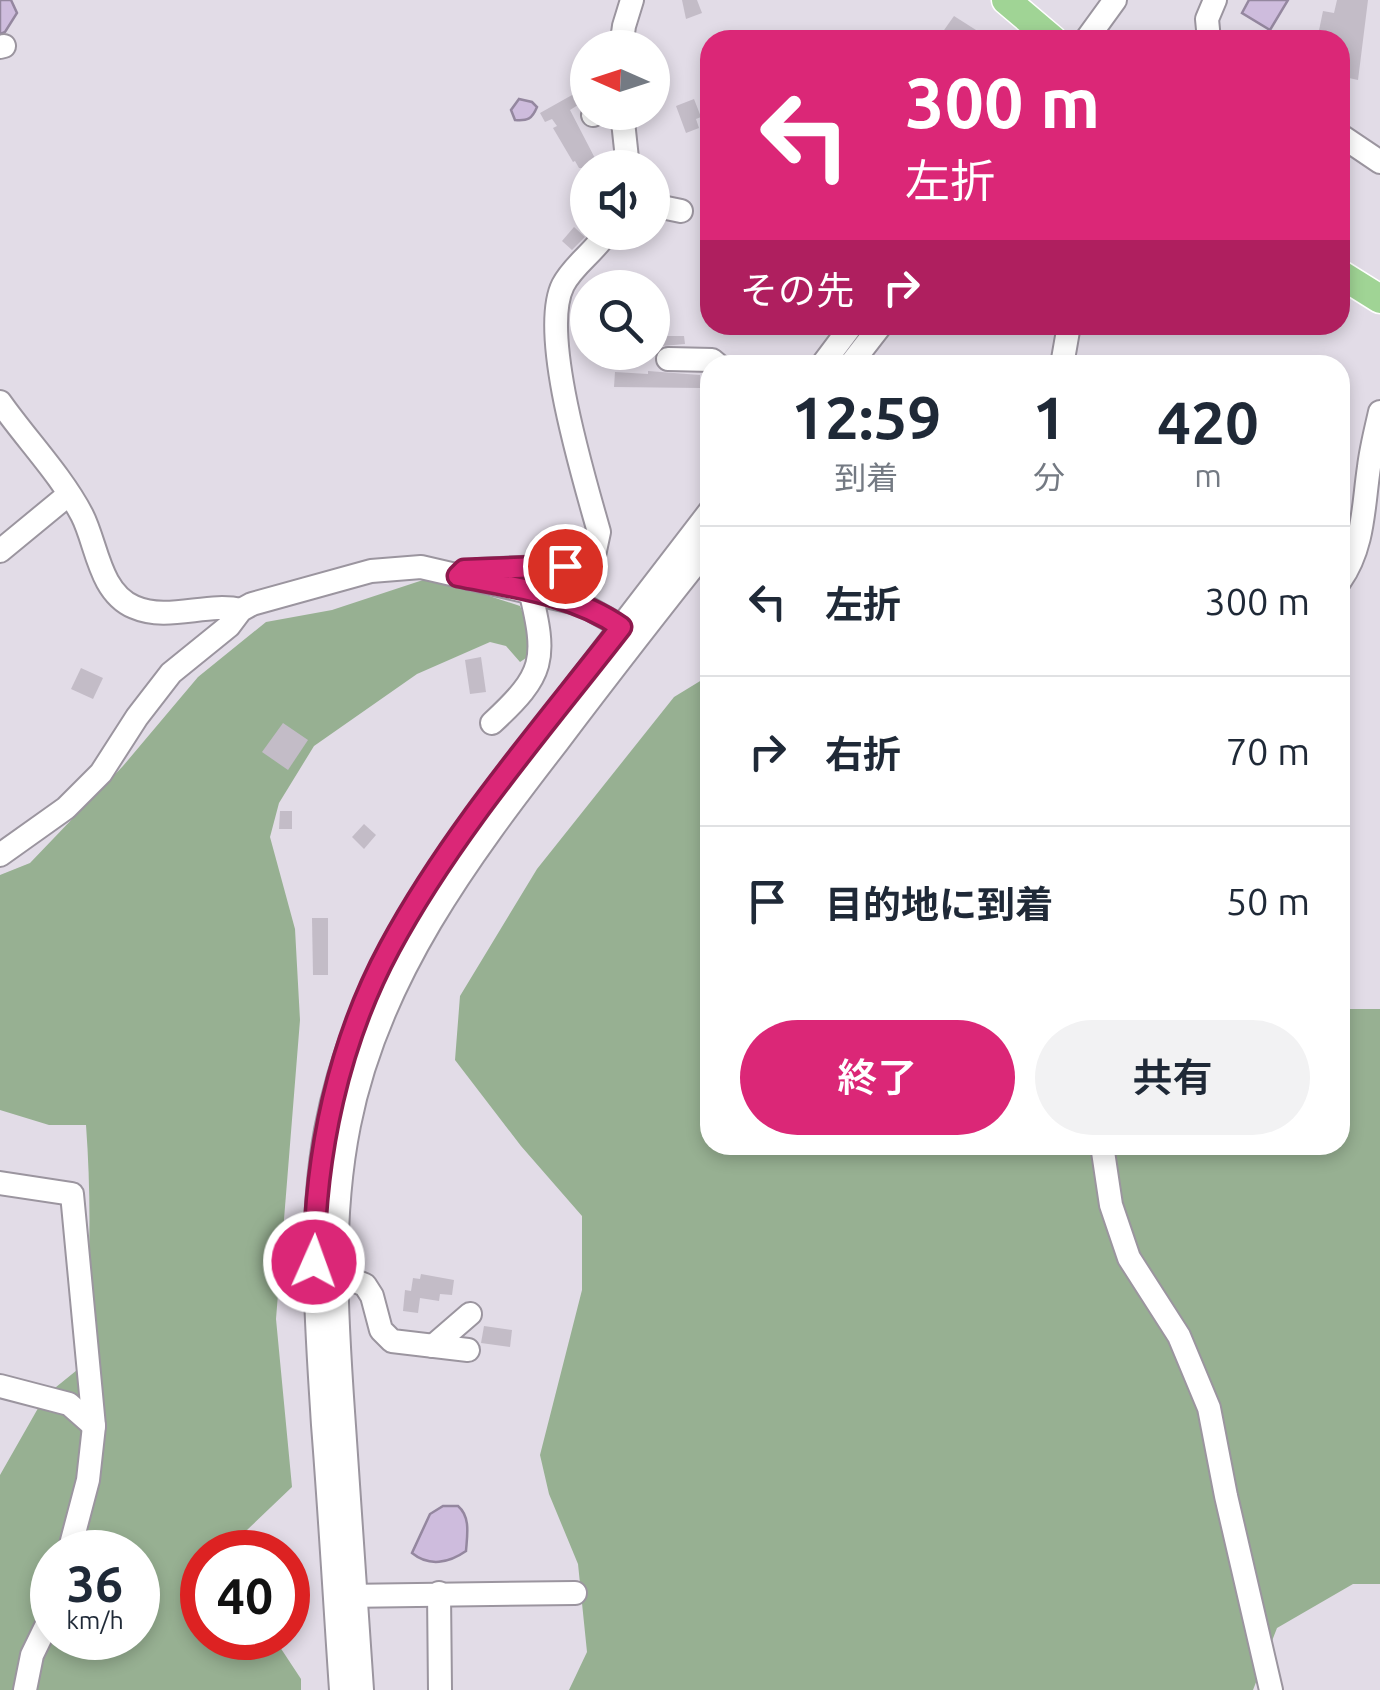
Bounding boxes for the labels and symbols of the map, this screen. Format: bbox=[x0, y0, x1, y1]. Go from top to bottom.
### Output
north arrow bbox=[570, 30, 670, 130]
pin bbox=[523, 524, 608, 609]
position arrow bbox=[262, 1210, 366, 1314]
speed limit sign: 40 bbox=[180, 1530, 310, 1660]

